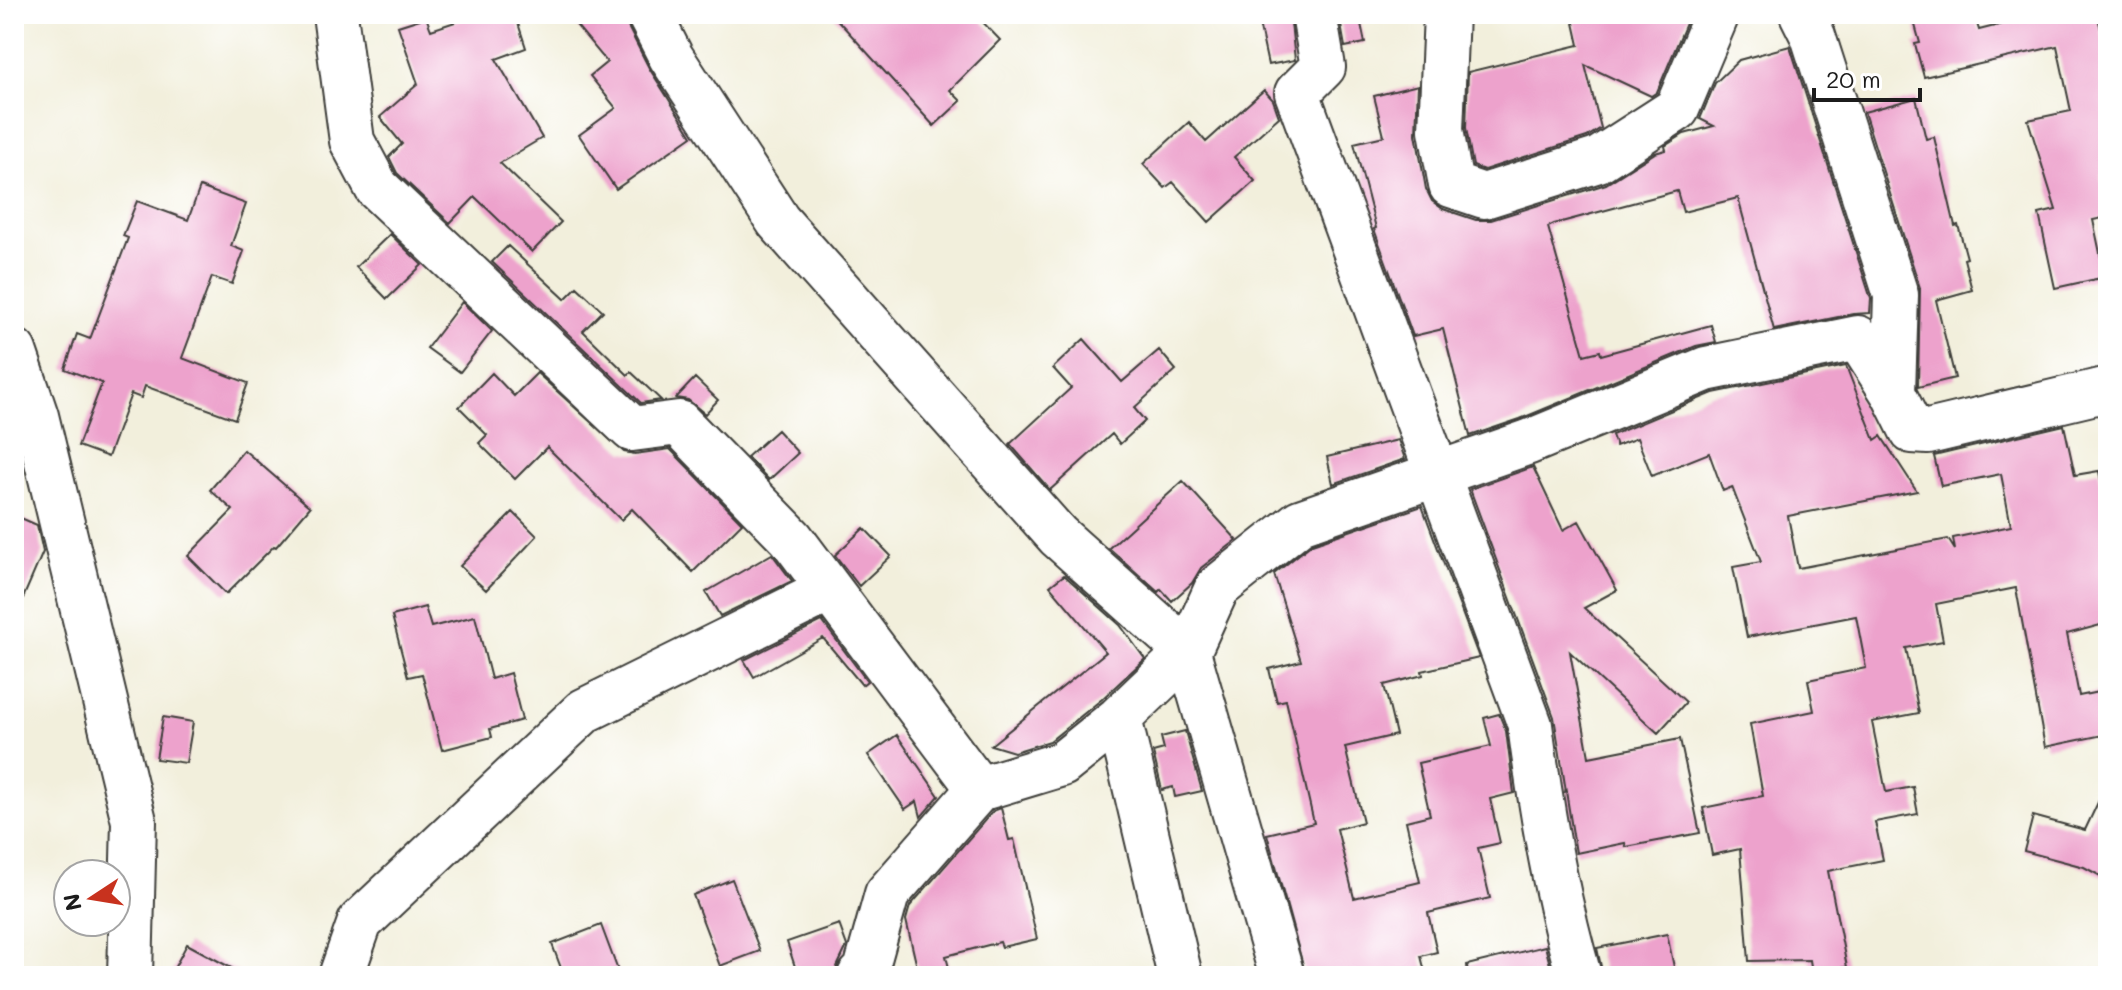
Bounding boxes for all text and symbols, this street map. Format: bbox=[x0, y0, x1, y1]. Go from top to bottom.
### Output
scale bar bbox=[1814, 52, 1920, 102]
text: 20 m bbox=[1826, 63, 1881, 94]
north arrow bbox=[52, 858, 132, 938]
text: N bbox=[56, 891, 88, 913]

